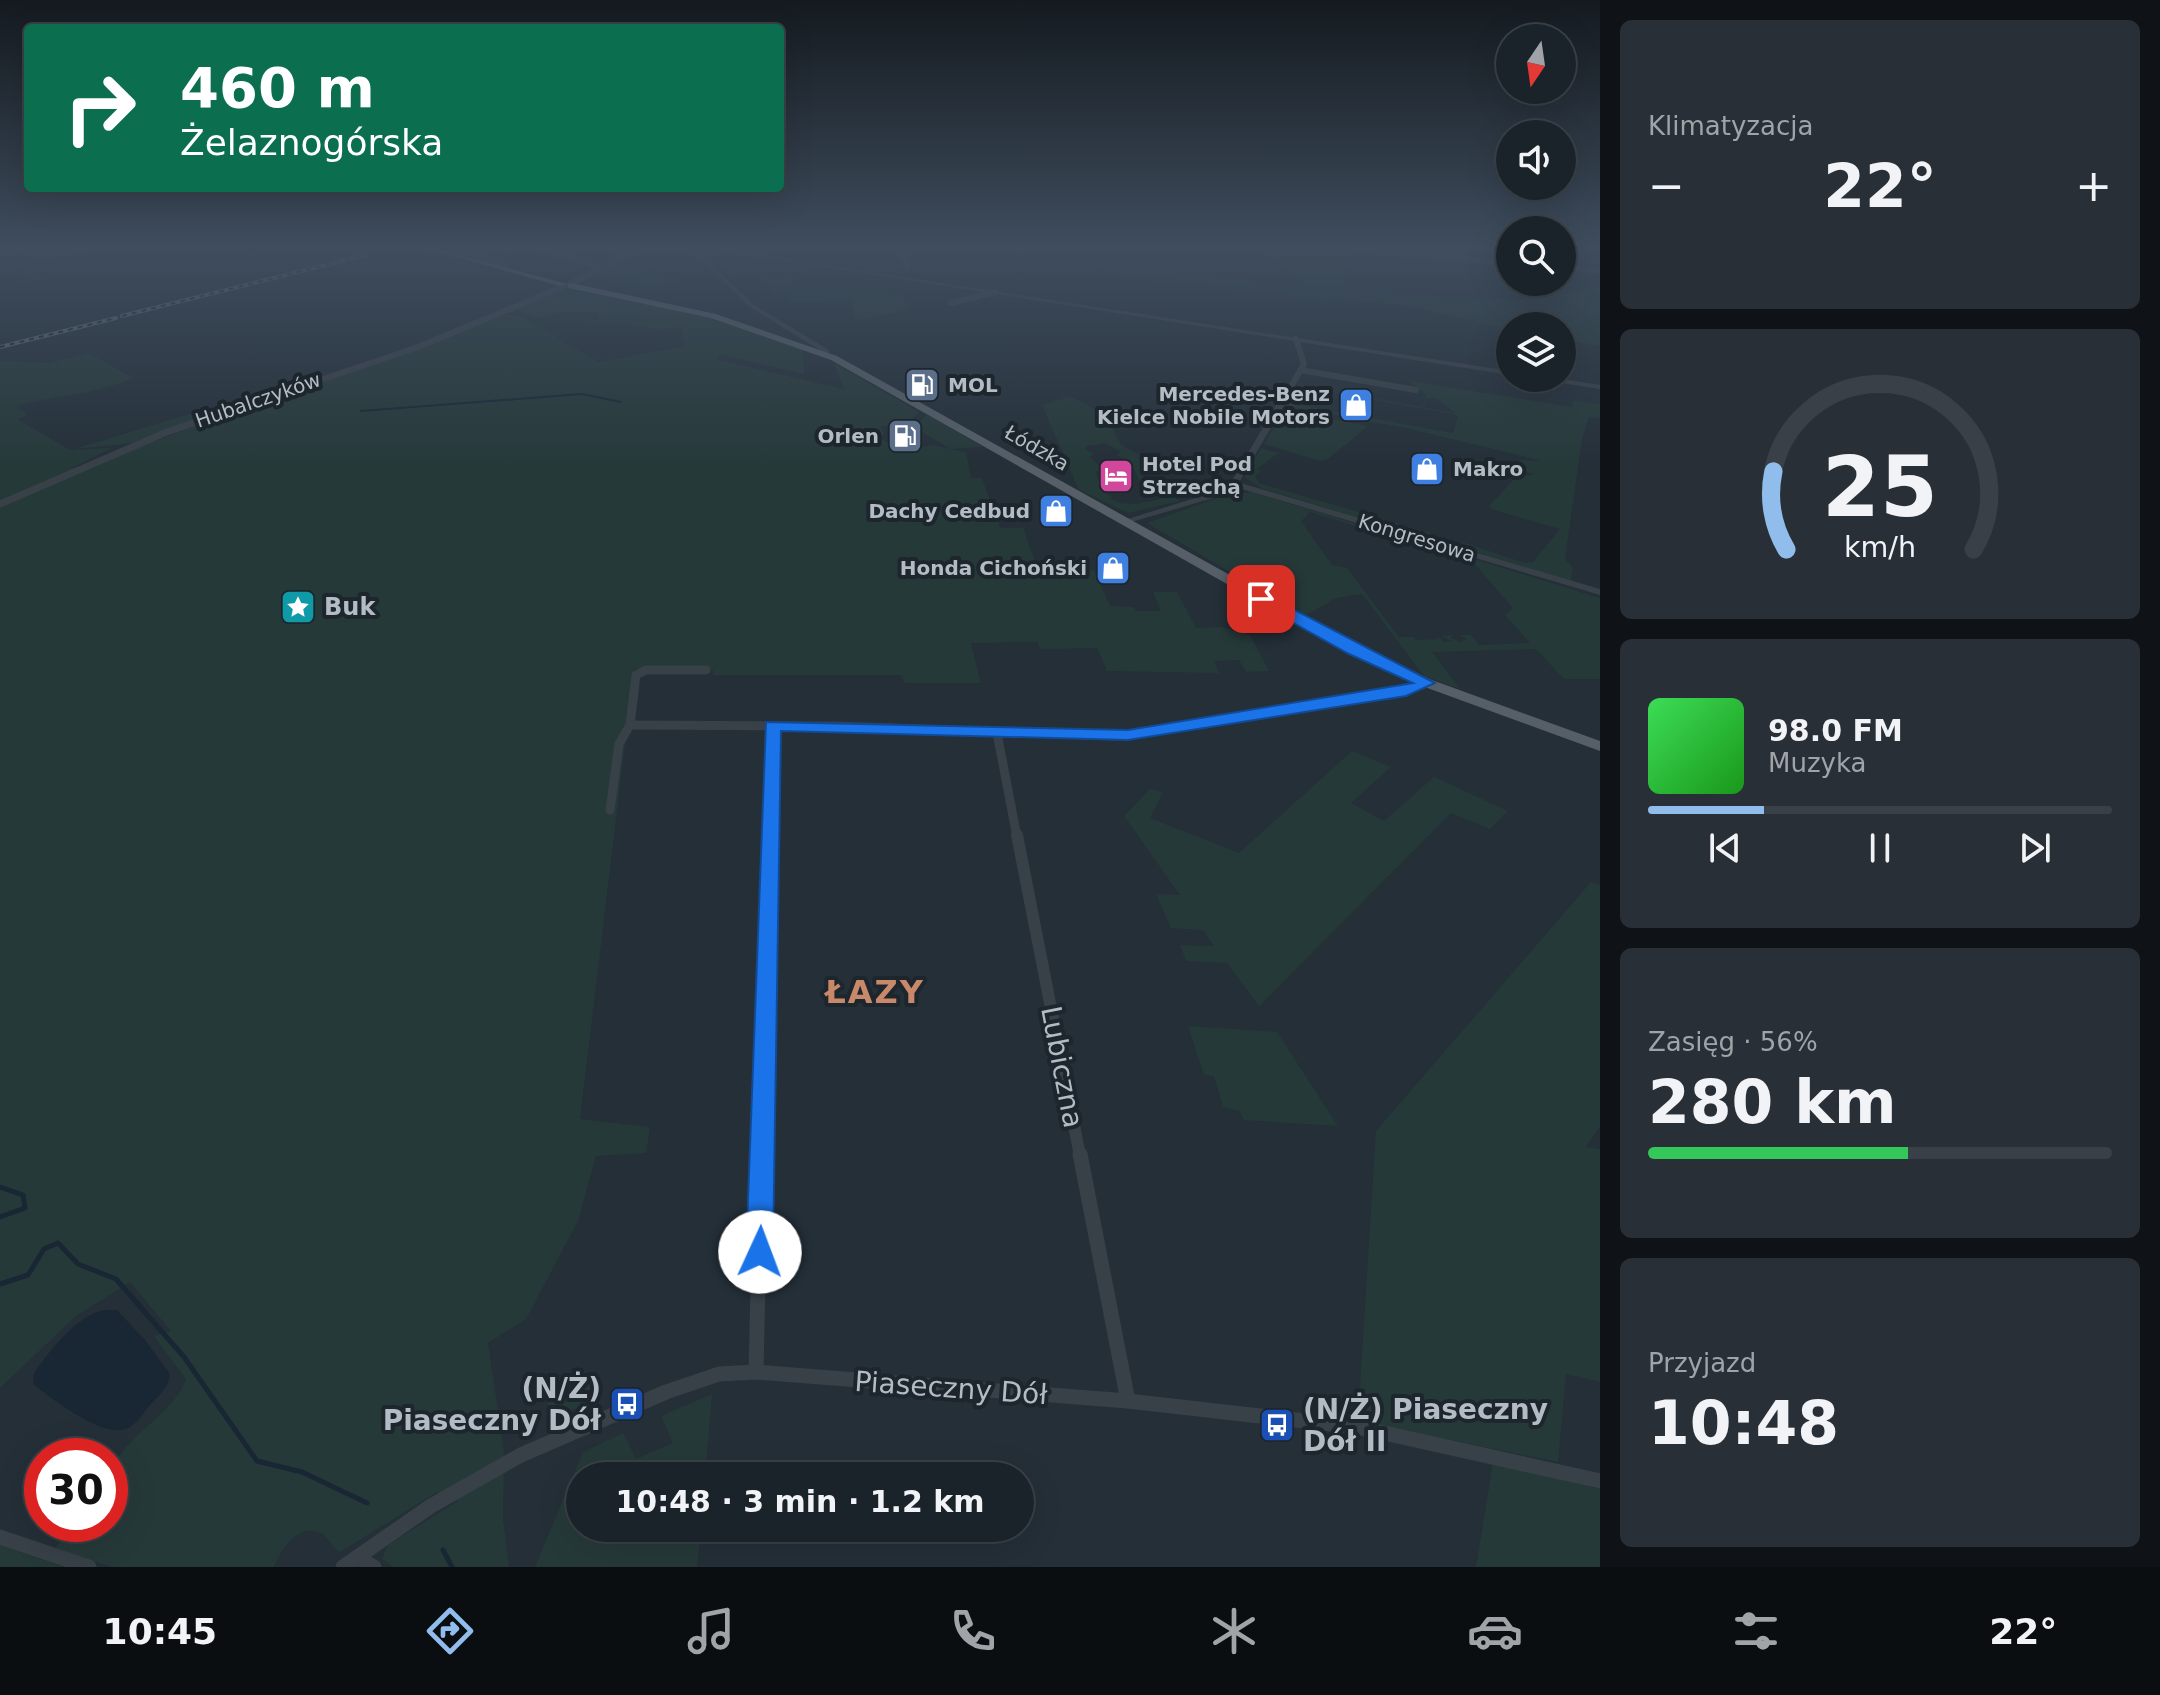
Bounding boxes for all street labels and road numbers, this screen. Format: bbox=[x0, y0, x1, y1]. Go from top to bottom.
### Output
street label: Hubalczyków bbox=[192, 367, 324, 433]
street label: Łódzka bbox=[1000, 420, 1073, 476]
street label: Kongresowa bbox=[1356, 509, 1478, 567]
street label: Lubiczna bbox=[1034, 1003, 1090, 1131]
street label: Piaseczny Dół bbox=[854, 1365, 1048, 1411]

